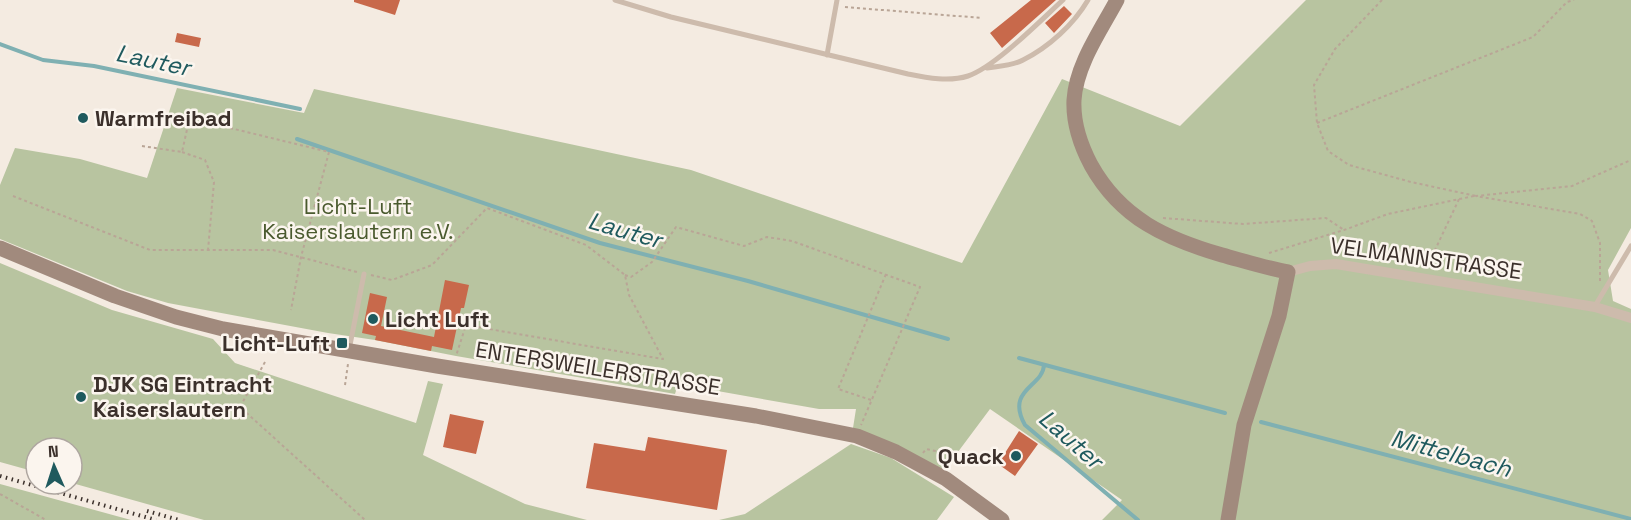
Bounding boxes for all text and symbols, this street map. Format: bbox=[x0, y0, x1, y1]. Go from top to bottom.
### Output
water label: Lauter bbox=[113, 37, 196, 84]
place label: Warmfreibad bbox=[95, 104, 232, 132]
marker: Warmfreibad bbox=[76, 111, 90, 125]
park label: Licht-Luft Kaiserslautern e.V. bbox=[262, 192, 454, 245]
water label: Lauter bbox=[585, 205, 668, 256]
street label: VELMANNSTRASSE bbox=[1329, 231, 1523, 285]
place label: Licht Luft bbox=[385, 305, 489, 333]
marker: Licht Luft bbox=[366, 312, 380, 326]
place label: Licht-Luft bbox=[222, 329, 330, 357]
street label: ENTERSWEILERSTRASSE bbox=[473, 335, 723, 401]
marker: Licht-Luft bbox=[335, 336, 349, 350]
place label: DJK SG Eintracht Kaiserslautern bbox=[93, 370, 272, 423]
marker: DJK SG Eintracht Kaiserslautern bbox=[74, 390, 88, 404]
water label: Lauter bbox=[1032, 403, 1112, 477]
water label: Mittelbach bbox=[1387, 422, 1516, 484]
north arrow bbox=[24, 436, 84, 496]
text: N bbox=[47, 441, 59, 462]
place label: Quack bbox=[938, 442, 1005, 470]
marker: Quack bbox=[1009, 449, 1023, 463]

